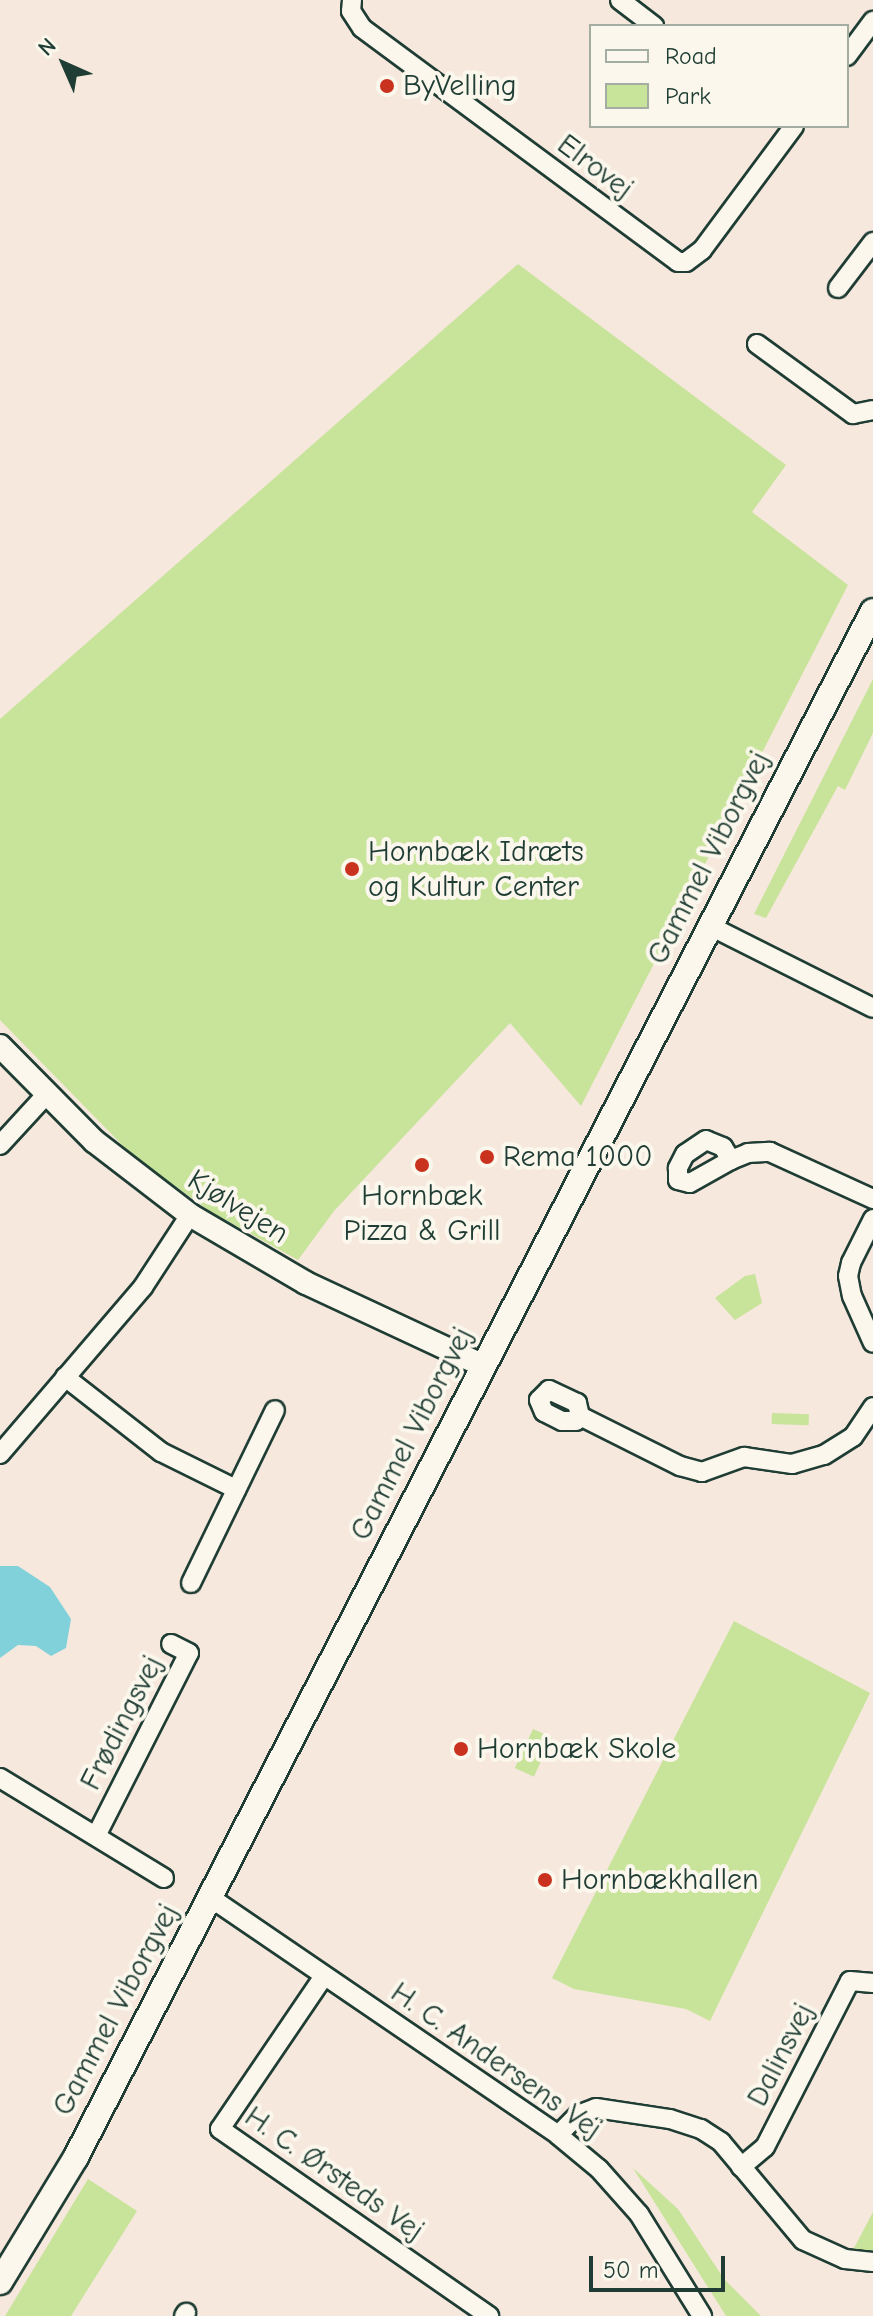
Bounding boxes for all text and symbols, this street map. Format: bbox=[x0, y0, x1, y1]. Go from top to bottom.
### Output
north arrow bbox=[24, 24, 104, 104]
legend bbox=[589, 24, 849, 128]
text: N bbox=[33, 33, 61, 61]
text: Road bbox=[665, 42, 717, 70]
place label: ByVelling bbox=[403, 68, 517, 104]
marker: ByVelling bbox=[378, 77, 396, 95]
text: Park bbox=[665, 82, 711, 110]
street label: Elrovej bbox=[550, 127, 640, 207]
street label: Gammel Viborgvej bbox=[640, 746, 778, 970]
place label: Hornbæk Idræts og Kultur Center bbox=[368, 834, 584, 904]
marker: Hornbæk Idræts og Kultur Center bbox=[343, 860, 361, 878]
place label: Rema 1000 bbox=[503, 1139, 653, 1175]
marker: Rema 1000 bbox=[478, 1148, 496, 1166]
marker: Hornbæk Pizza & Grill bbox=[413, 1156, 431, 1174]
street label: Kjølvejen bbox=[181, 1162, 295, 1252]
place label: Hornbæk Pizza & Grill bbox=[343, 1178, 501, 1248]
street label: Gammel Viborgvej bbox=[343, 1322, 481, 1546]
street label: Frødingsvej bbox=[73, 1650, 171, 1796]
place label: Hornbæk Skole bbox=[477, 1731, 676, 1767]
marker: Hornbæk Skole bbox=[452, 1740, 470, 1758]
place label: Hornbækhallen bbox=[561, 1862, 759, 1898]
marker: Hornbækhallen bbox=[536, 1871, 554, 1889]
street label: Gammel Viborgvej bbox=[45, 1898, 187, 2122]
street label: H. C. Andersens Vej bbox=[384, 1975, 608, 2147]
street label: Dalinsvej bbox=[740, 1997, 822, 2113]
street label: H. C. Ørsteds Vej bbox=[238, 2099, 430, 2249]
scale bar bbox=[593, 2240, 729, 2290]
text: 50 m bbox=[603, 2256, 659, 2284]

